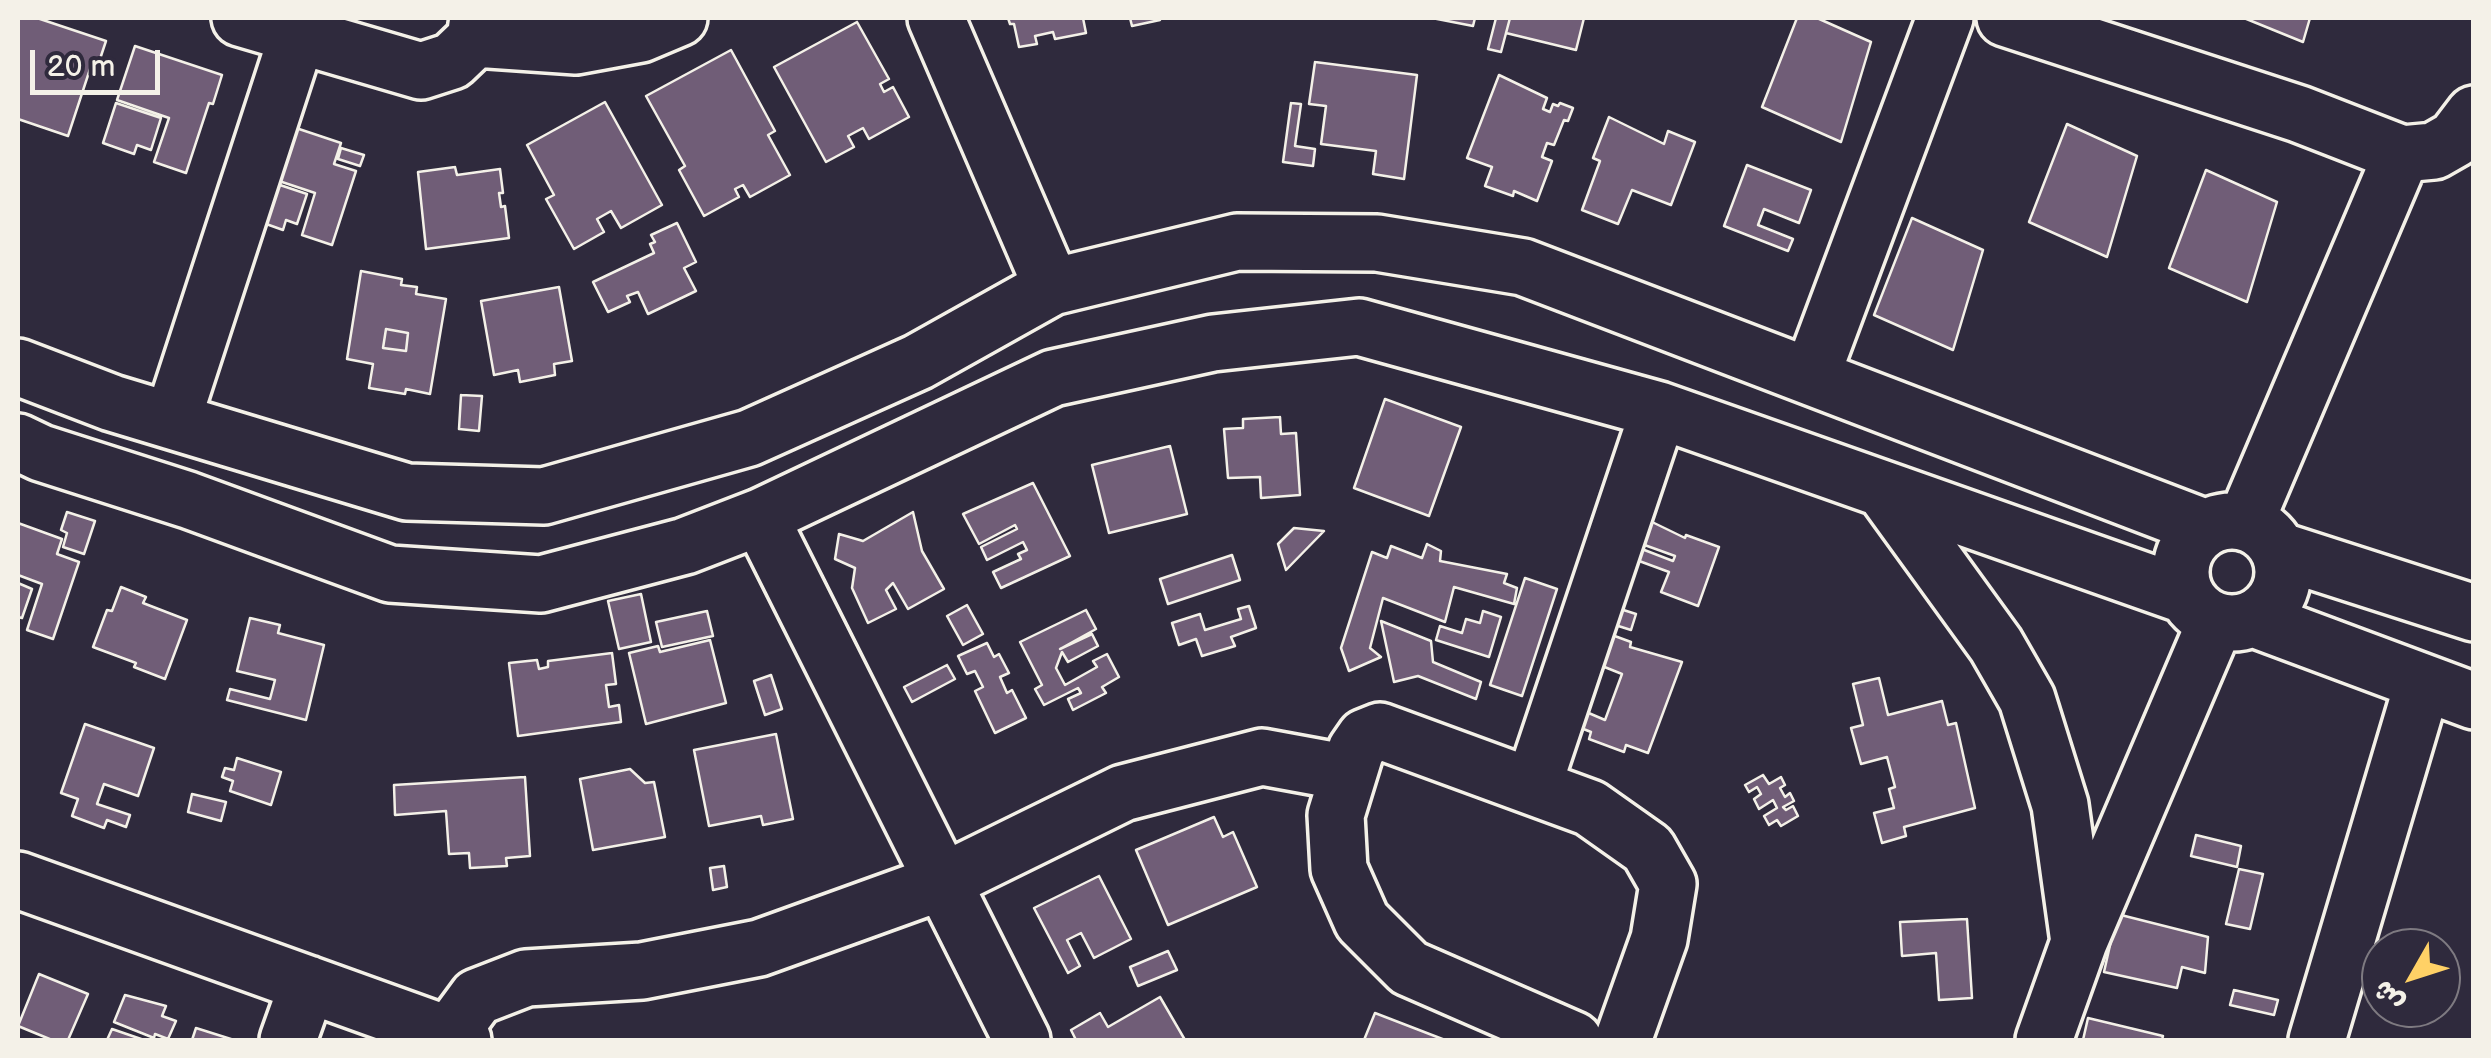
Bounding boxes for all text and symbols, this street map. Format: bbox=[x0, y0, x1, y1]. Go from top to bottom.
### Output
scale bar bbox=[35, 30, 165, 92]
text: 20 m bbox=[47, 49, 115, 85]
north arrow bbox=[2361, 928, 2461, 1028]
text: ش bbox=[2366, 974, 2411, 1018]

